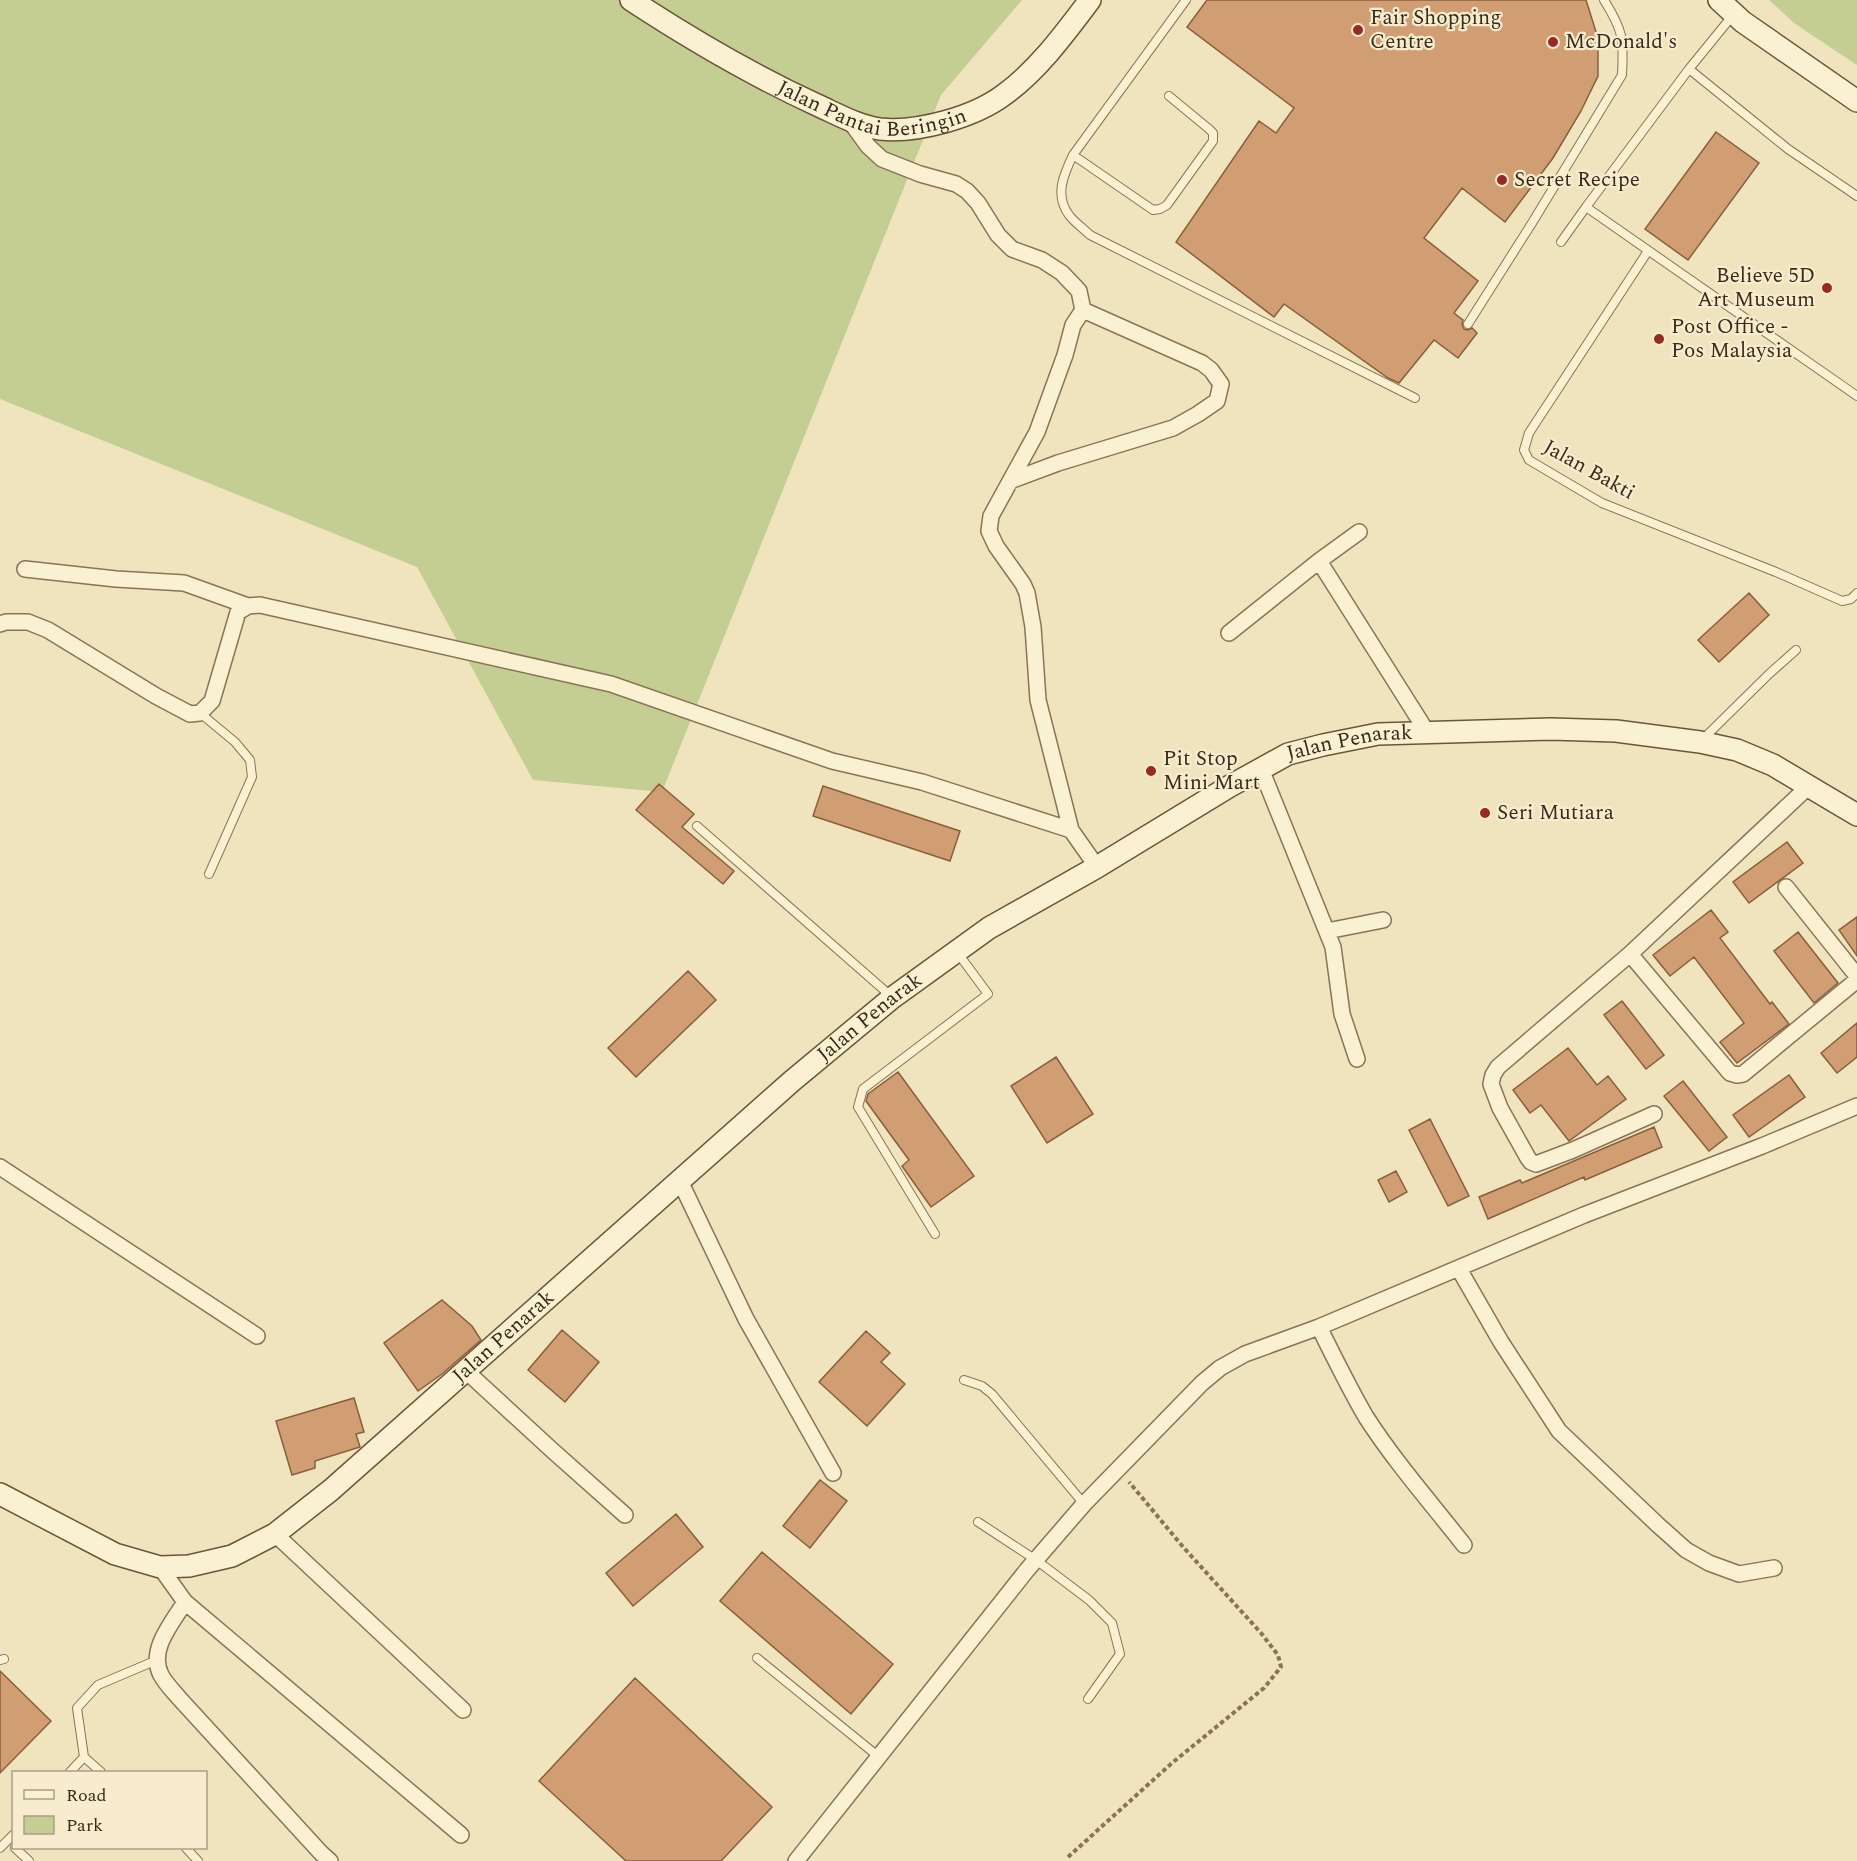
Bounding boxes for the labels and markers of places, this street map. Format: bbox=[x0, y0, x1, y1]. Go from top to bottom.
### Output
place label: Fair Shopping Centre bbox=[1370, 2, 1502, 58]
marker: Fair Shopping Centre bbox=[1351, 23, 1365, 37]
place label: McDonald's bbox=[1565, 26, 1677, 58]
marker: McDonald's bbox=[1546, 35, 1560, 49]
place label: Secret Recipe bbox=[1514, 164, 1640, 196]
marker: Secret Recipe bbox=[1495, 173, 1509, 187]
place label: Believe 5D Art Museum bbox=[1697, 260, 1815, 316]
marker: Believe 5D Art Museum bbox=[1820, 281, 1834, 295]
place label: Post Office - Pos Malaysia bbox=[1671, 311, 1793, 367]
marker: Post Office - Pos Malaysia bbox=[1652, 332, 1666, 346]
place label: Pit Stop Mini Mart bbox=[1163, 743, 1260, 799]
marker: Pit Stop Mini Mart bbox=[1144, 764, 1158, 778]
place label: Seri Mutiara bbox=[1497, 797, 1615, 829]
marker: Seri Mutiara bbox=[1478, 806, 1492, 820]

